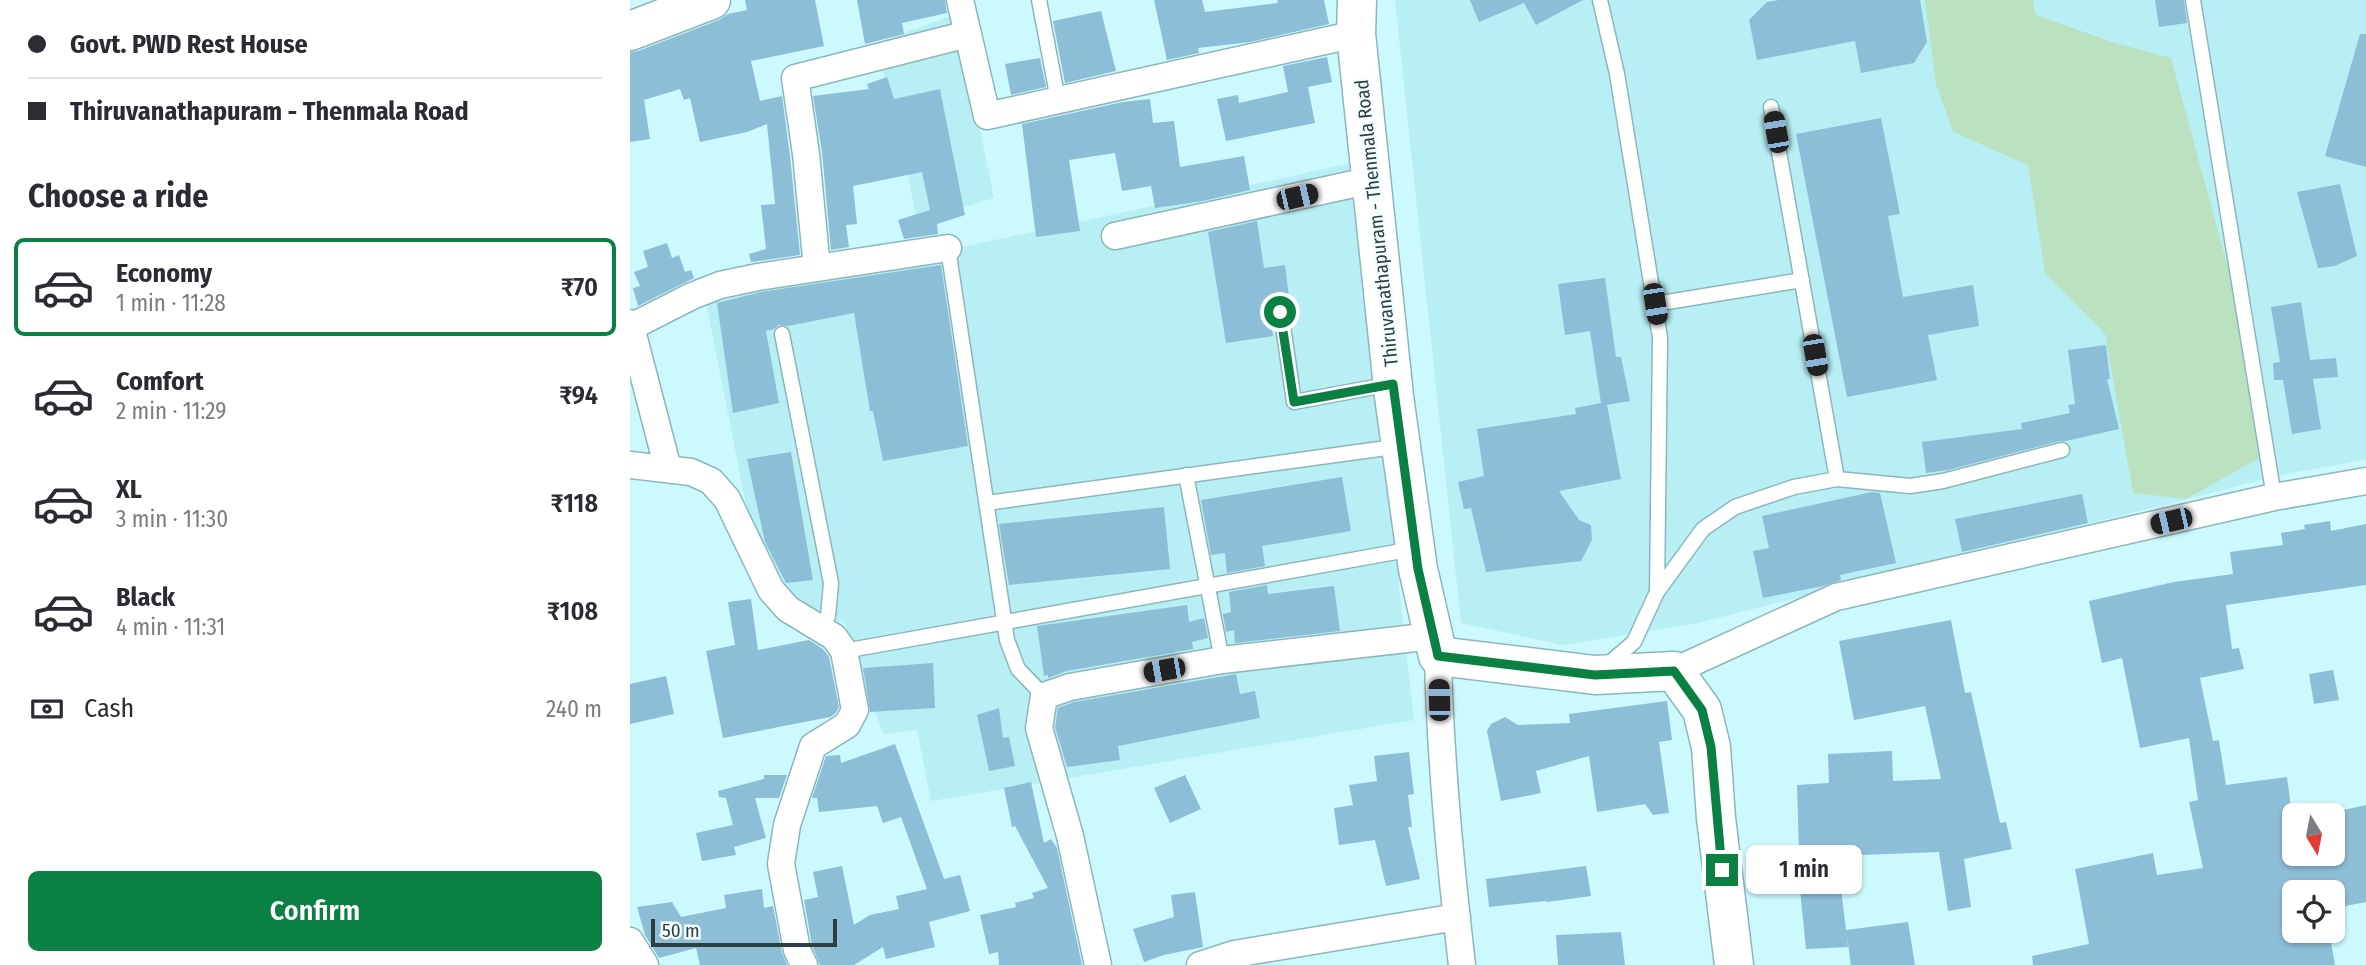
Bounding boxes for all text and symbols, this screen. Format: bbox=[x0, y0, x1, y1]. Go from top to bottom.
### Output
text: Govt. PWD Rest House bbox=[70, 29, 308, 60]
street label: Thiruvanathapuram - Thenmala Road bbox=[1350, 78, 1403, 368]
text: Thiruvanathapuram - Thenmala Road bbox=[70, 96, 469, 127]
car bbox=[1763, 109, 1790, 155]
text: Choose a ride bbox=[28, 177, 209, 215]
car bbox=[1275, 182, 1320, 212]
icon: car bbox=[32, 256, 95, 319]
text: Economy bbox=[116, 258, 212, 289]
text: ₹70 bbox=[561, 272, 598, 303]
car bbox=[1642, 282, 1669, 326]
text: 1 min · 11:28 bbox=[116, 289, 226, 317]
route start bbox=[1264, 296, 1296, 328]
car bbox=[1802, 332, 1829, 378]
icon: car bbox=[32, 364, 95, 427]
text: Comfort bbox=[116, 366, 204, 397]
text: ₹94 bbox=[559, 380, 598, 411]
text: 2 min · 11:29 bbox=[116, 397, 227, 425]
icon: car bbox=[32, 472, 95, 535]
text: XL bbox=[116, 474, 142, 505]
text: ₹118 bbox=[551, 488, 598, 519]
text: 3 min · 11:30 bbox=[116, 505, 228, 533]
car bbox=[2149, 506, 2194, 536]
icon: car bbox=[32, 580, 95, 643]
text: Black bbox=[116, 582, 175, 613]
text: ₹108 bbox=[547, 596, 598, 627]
text: 4 min · 11:31 bbox=[116, 613, 225, 641]
car bbox=[1142, 656, 1187, 684]
car bbox=[1429, 679, 1450, 721]
icon: cash bbox=[28, 690, 66, 728]
text: Cash bbox=[84, 693, 134, 724]
text: 240 m bbox=[546, 695, 602, 723]
north arrow bbox=[2282, 803, 2345, 866]
map controls bbox=[2282, 803, 2345, 943]
callout: 1 min bbox=[1746, 846, 1862, 894]
route end bbox=[1706, 854, 1738, 886]
text: 1 min bbox=[1779, 855, 1829, 883]
button: Confirm bbox=[28, 871, 602, 951]
button: locate bbox=[2282, 880, 2345, 943]
scale bar bbox=[651, 916, 836, 948]
text: 50 m bbox=[662, 919, 700, 942]

